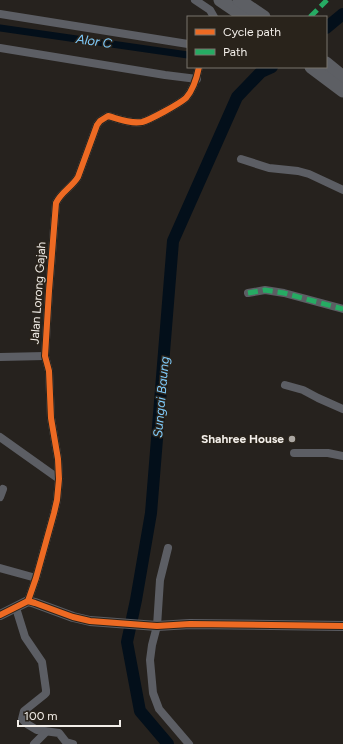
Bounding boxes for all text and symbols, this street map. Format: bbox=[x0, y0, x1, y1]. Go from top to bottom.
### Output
legend bbox=[187, 16, 327, 68]
text: Cycle path bbox=[223, 25, 281, 39]
water label: Alor C bbox=[74, 31, 114, 51]
text: Path bbox=[223, 45, 247, 59]
street label: Jalan Lorong Gajah bbox=[27, 241, 49, 345]
water label: Sungai Baung bbox=[150, 355, 172, 438]
place label: Shahree House bbox=[201, 432, 284, 446]
marker: Shahree House bbox=[287, 434, 297, 444]
scale bar bbox=[18, 702, 120, 728]
text: 100 m bbox=[24, 709, 58, 723]

